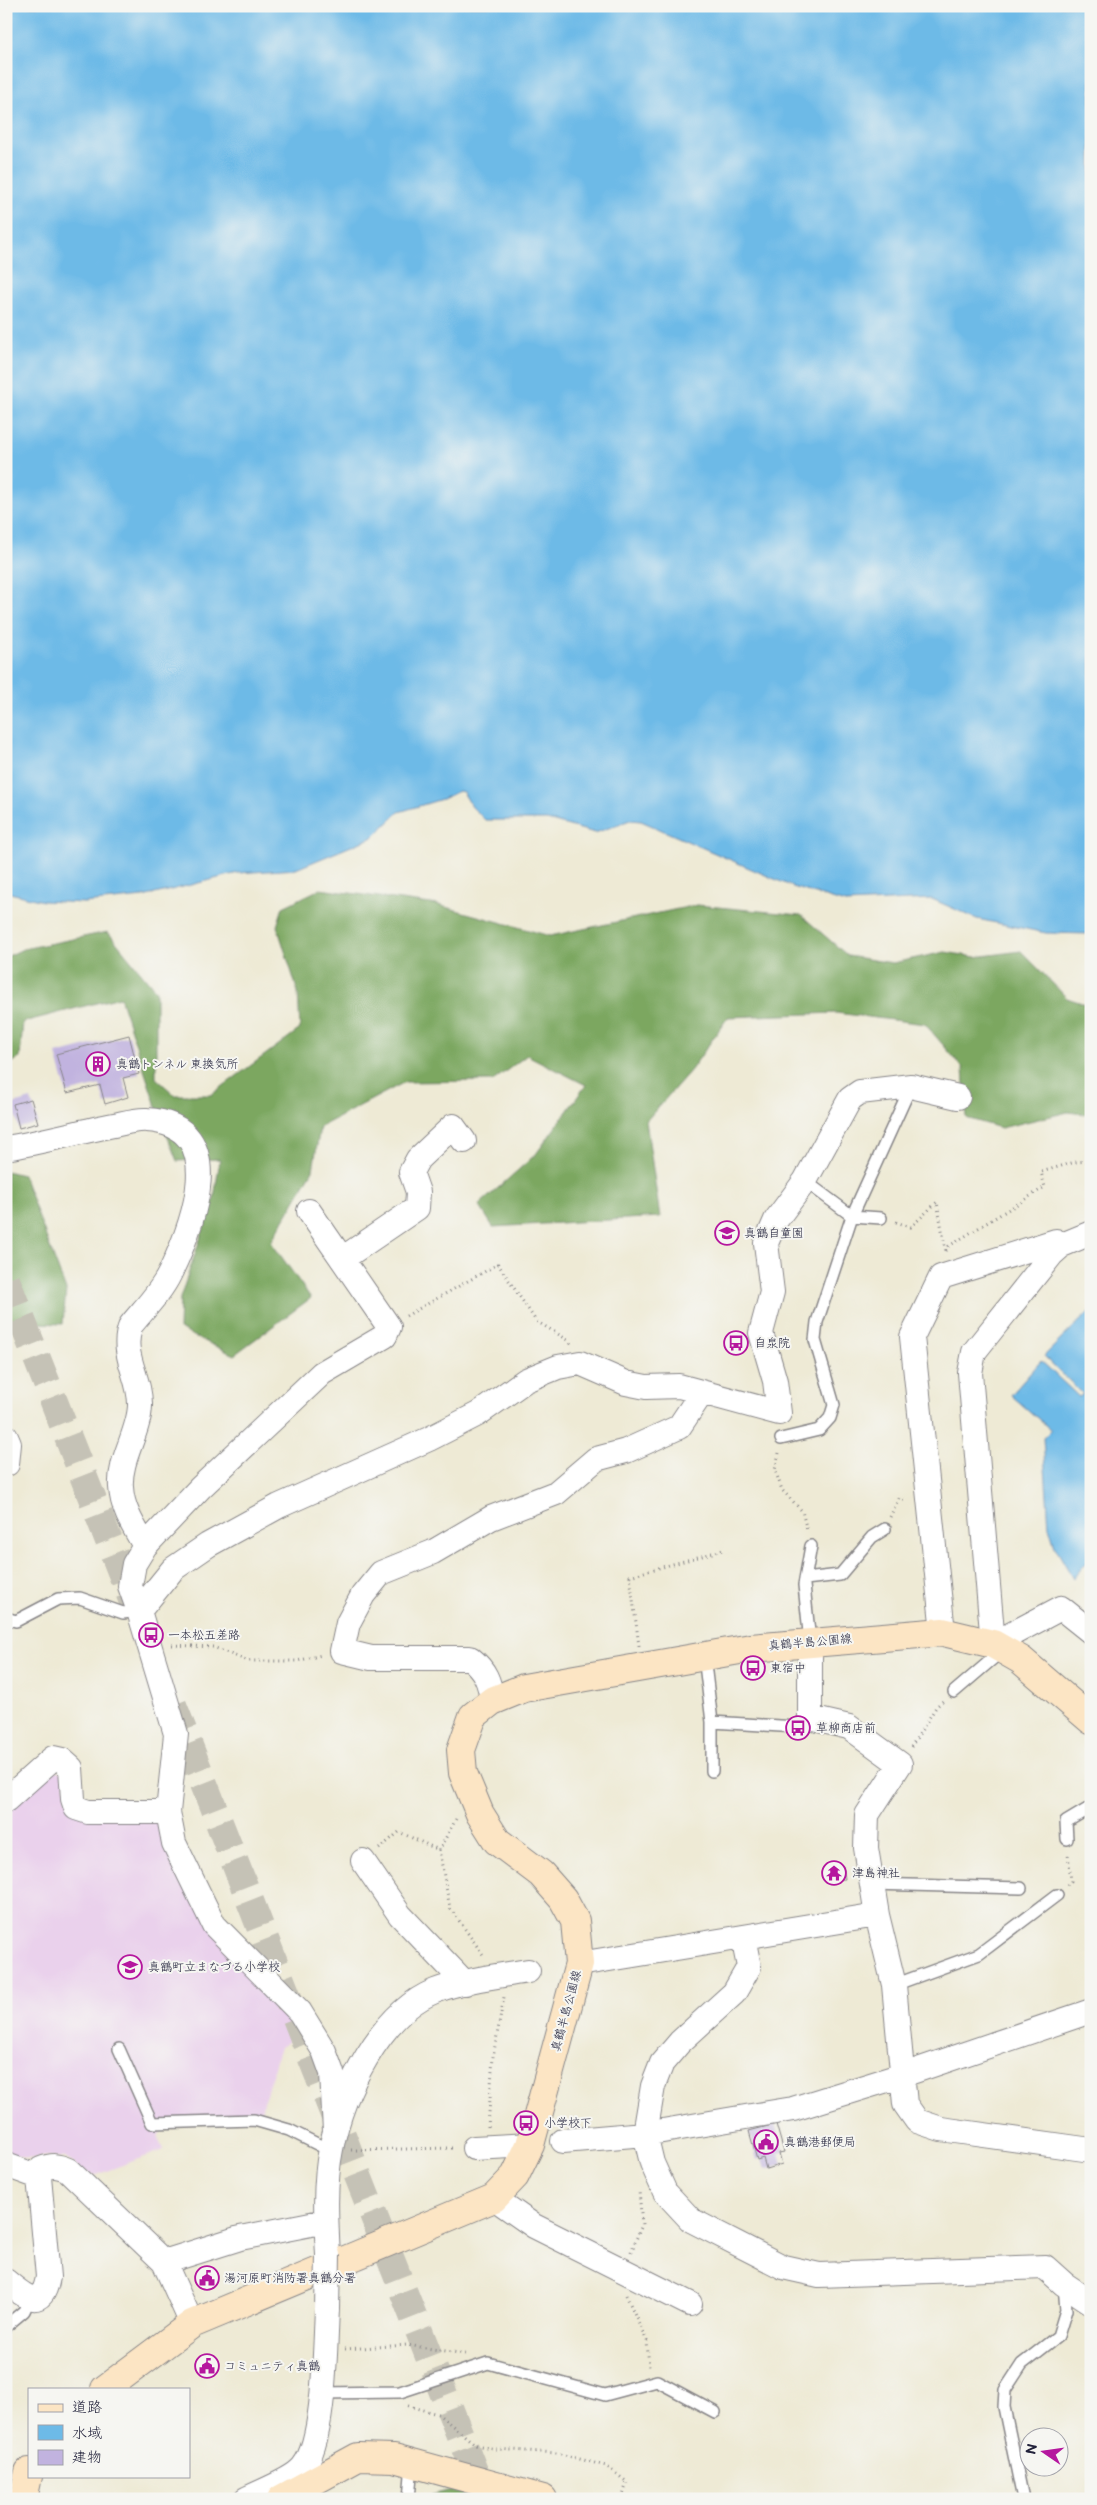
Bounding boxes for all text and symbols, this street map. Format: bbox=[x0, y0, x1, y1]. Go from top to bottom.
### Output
building icon: 真鶴トンネル 東換気所 bbox=[85, 1051, 111, 1077]
place label: 真鶴トンネル 東換気所 bbox=[116, 1057, 238, 1072]
school or university icon: 真鶴自童園 bbox=[714, 1220, 740, 1246]
place label: 真鶴自童園 bbox=[744, 1226, 804, 1241]
bus stop icon: 自泉院 bbox=[723, 1330, 749, 1356]
place label: 自泉院 bbox=[754, 1336, 790, 1351]
bus stop icon: 一本松五差路 bbox=[138, 1622, 164, 1648]
place label: 一本松五差路 bbox=[168, 1628, 240, 1643]
street label: 真鶴半島公園線 bbox=[768, 1631, 853, 1654]
bus stop icon: 東宿中 bbox=[740, 1655, 766, 1681]
place label: 東宿中 bbox=[770, 1661, 806, 1676]
bus stop icon: 草柳商店前 bbox=[785, 1715, 811, 1741]
place label: 草柳商店前 bbox=[816, 1721, 876, 1736]
temple icon: 津島神社 bbox=[821, 1860, 847, 1886]
place label: 津島神社 bbox=[852, 1866, 900, 1881]
school or university icon: 真鶴町立まなづる小学校 bbox=[117, 1954, 143, 1980]
place label: 真鶴町立まなづる小学校 bbox=[148, 1960, 280, 1975]
street label: 真鶴半島公園線 bbox=[548, 1969, 585, 2054]
bus stop icon: 小学校下 bbox=[513, 2110, 539, 2136]
place label: 小学校下 bbox=[544, 2116, 592, 2131]
public building icon: 真鶴港郵便局 bbox=[753, 2129, 779, 2155]
place label: 真鶴港郵便局 bbox=[784, 2135, 856, 2150]
public building icon: 湯河原町消防署真鶴分署 bbox=[194, 2265, 220, 2291]
place label: 湯河原町消防署真鶴分署 bbox=[224, 2271, 356, 2286]
public building icon: コミュニティ真鶴 bbox=[194, 2353, 220, 2379]
place label: コミュニティ真鶴 bbox=[224, 2359, 320, 2374]
legend bbox=[28, 2388, 190, 2478]
text: 道路 bbox=[72, 2398, 102, 2417]
text: 水域 bbox=[72, 2424, 102, 2443]
north arrow bbox=[1020, 2428, 1070, 2478]
text: N bbox=[1022, 2442, 1041, 2456]
text: 建物 bbox=[72, 2448, 102, 2467]

